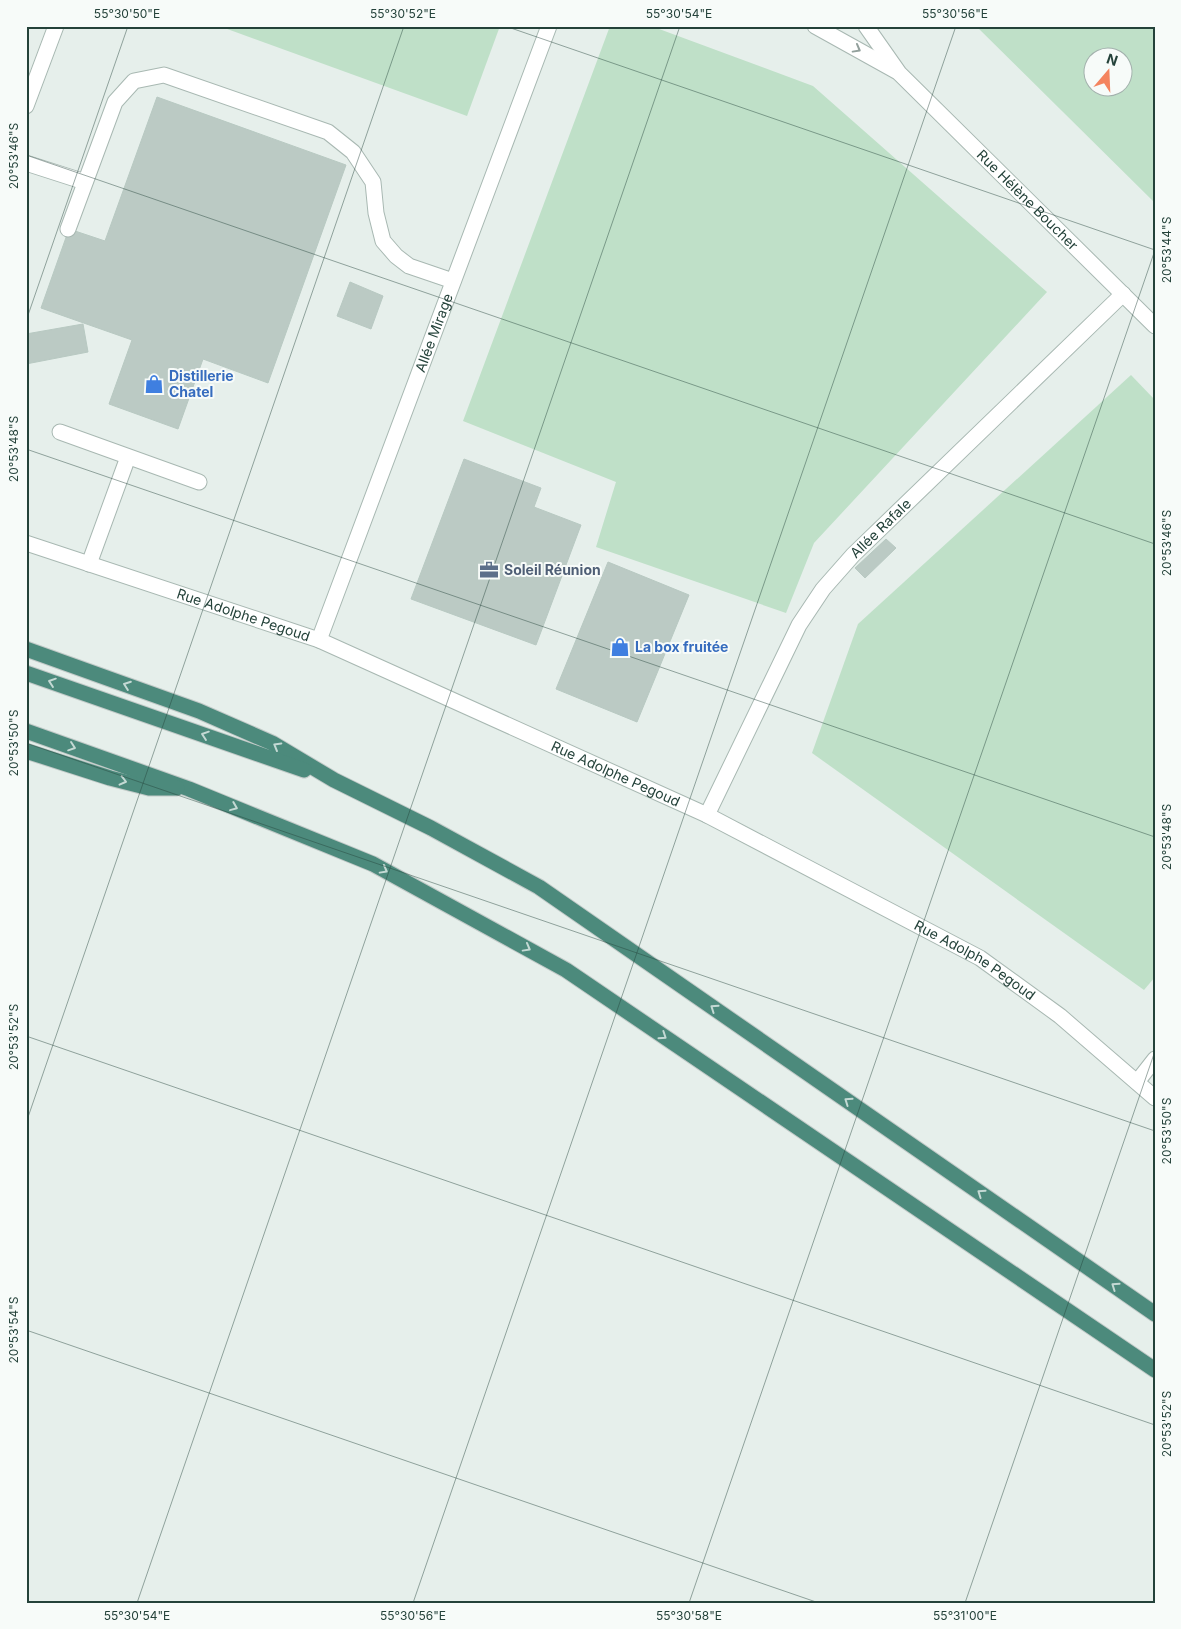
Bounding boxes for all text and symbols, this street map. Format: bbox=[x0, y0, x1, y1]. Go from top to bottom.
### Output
text: 55°30'50"E bbox=[94, 6, 160, 21]
text: 55°30'52"E bbox=[370, 6, 436, 21]
text: 55°30'54"E bbox=[646, 6, 712, 21]
text: 55°30'56"E bbox=[922, 6, 988, 21]
one-way arrow bbox=[852, 43, 861, 53]
north arrow bbox=[1084, 48, 1134, 98]
text: N bbox=[1105, 49, 1120, 69]
text: 20°53'46"S bbox=[6, 123, 21, 189]
street label: Rue Hélène Boucher bbox=[974, 146, 1082, 253]
text: 20°53'44"S bbox=[1159, 216, 1174, 283]
street label: Allée Mirage bbox=[411, 291, 456, 374]
place label: Distillerie Chatel bbox=[169, 367, 234, 400]
shop icon: Distillerie Chatel bbox=[143, 373, 165, 395]
text: 20°53'48"S bbox=[6, 416, 21, 482]
street label: Allée Rafale bbox=[846, 495, 914, 561]
text: 20°53'46"S bbox=[1159, 510, 1174, 576]
office icon: Soleil Réunion bbox=[478, 559, 500, 581]
place label: Soleil Réunion bbox=[504, 561, 601, 578]
street label: Rue Adolphe Pegoud bbox=[175, 585, 312, 644]
shop icon: La box fruitée bbox=[609, 636, 631, 658]
place label: La box fruitée bbox=[635, 638, 728, 655]
one-way arrow bbox=[48, 678, 56, 688]
one-way arrow bbox=[123, 681, 131, 691]
text: 20°53'50"S bbox=[6, 709, 21, 776]
one-way arrow bbox=[201, 731, 210, 741]
street label: Rue Adolphe Pegoud bbox=[549, 737, 683, 810]
one-way arrow bbox=[67, 741, 76, 751]
one-way arrow bbox=[273, 742, 282, 752]
one-way arrow bbox=[118, 775, 127, 786]
one-way arrow bbox=[230, 801, 238, 811]
text: 20°53'48"S bbox=[1159, 804, 1174, 870]
one-way arrow bbox=[379, 864, 388, 874]
street label: Rue Adolphe Pegoud bbox=[912, 916, 1039, 1003]
one-way arrow bbox=[521, 942, 530, 952]
text: 20°53'52"S bbox=[6, 1003, 21, 1070]
one-way arrow bbox=[710, 1005, 720, 1014]
one-way arrow bbox=[657, 1030, 667, 1039]
text: 20°53'50"S bbox=[1159, 1097, 1174, 1164]
one-way arrow bbox=[844, 1098, 853, 1107]
one-way arrow bbox=[977, 1190, 987, 1199]
one-way arrow bbox=[1111, 1283, 1121, 1292]
text: 20°53'54"S bbox=[6, 1296, 21, 1364]
text: 20°53'52"S bbox=[1159, 1390, 1174, 1457]
text: 55°30'54"E bbox=[104, 1608, 170, 1623]
text: 55°30'56"E bbox=[380, 1608, 446, 1623]
text: 55°30'58"E bbox=[656, 1608, 722, 1623]
text: 55°31'00"E bbox=[933, 1608, 997, 1623]

